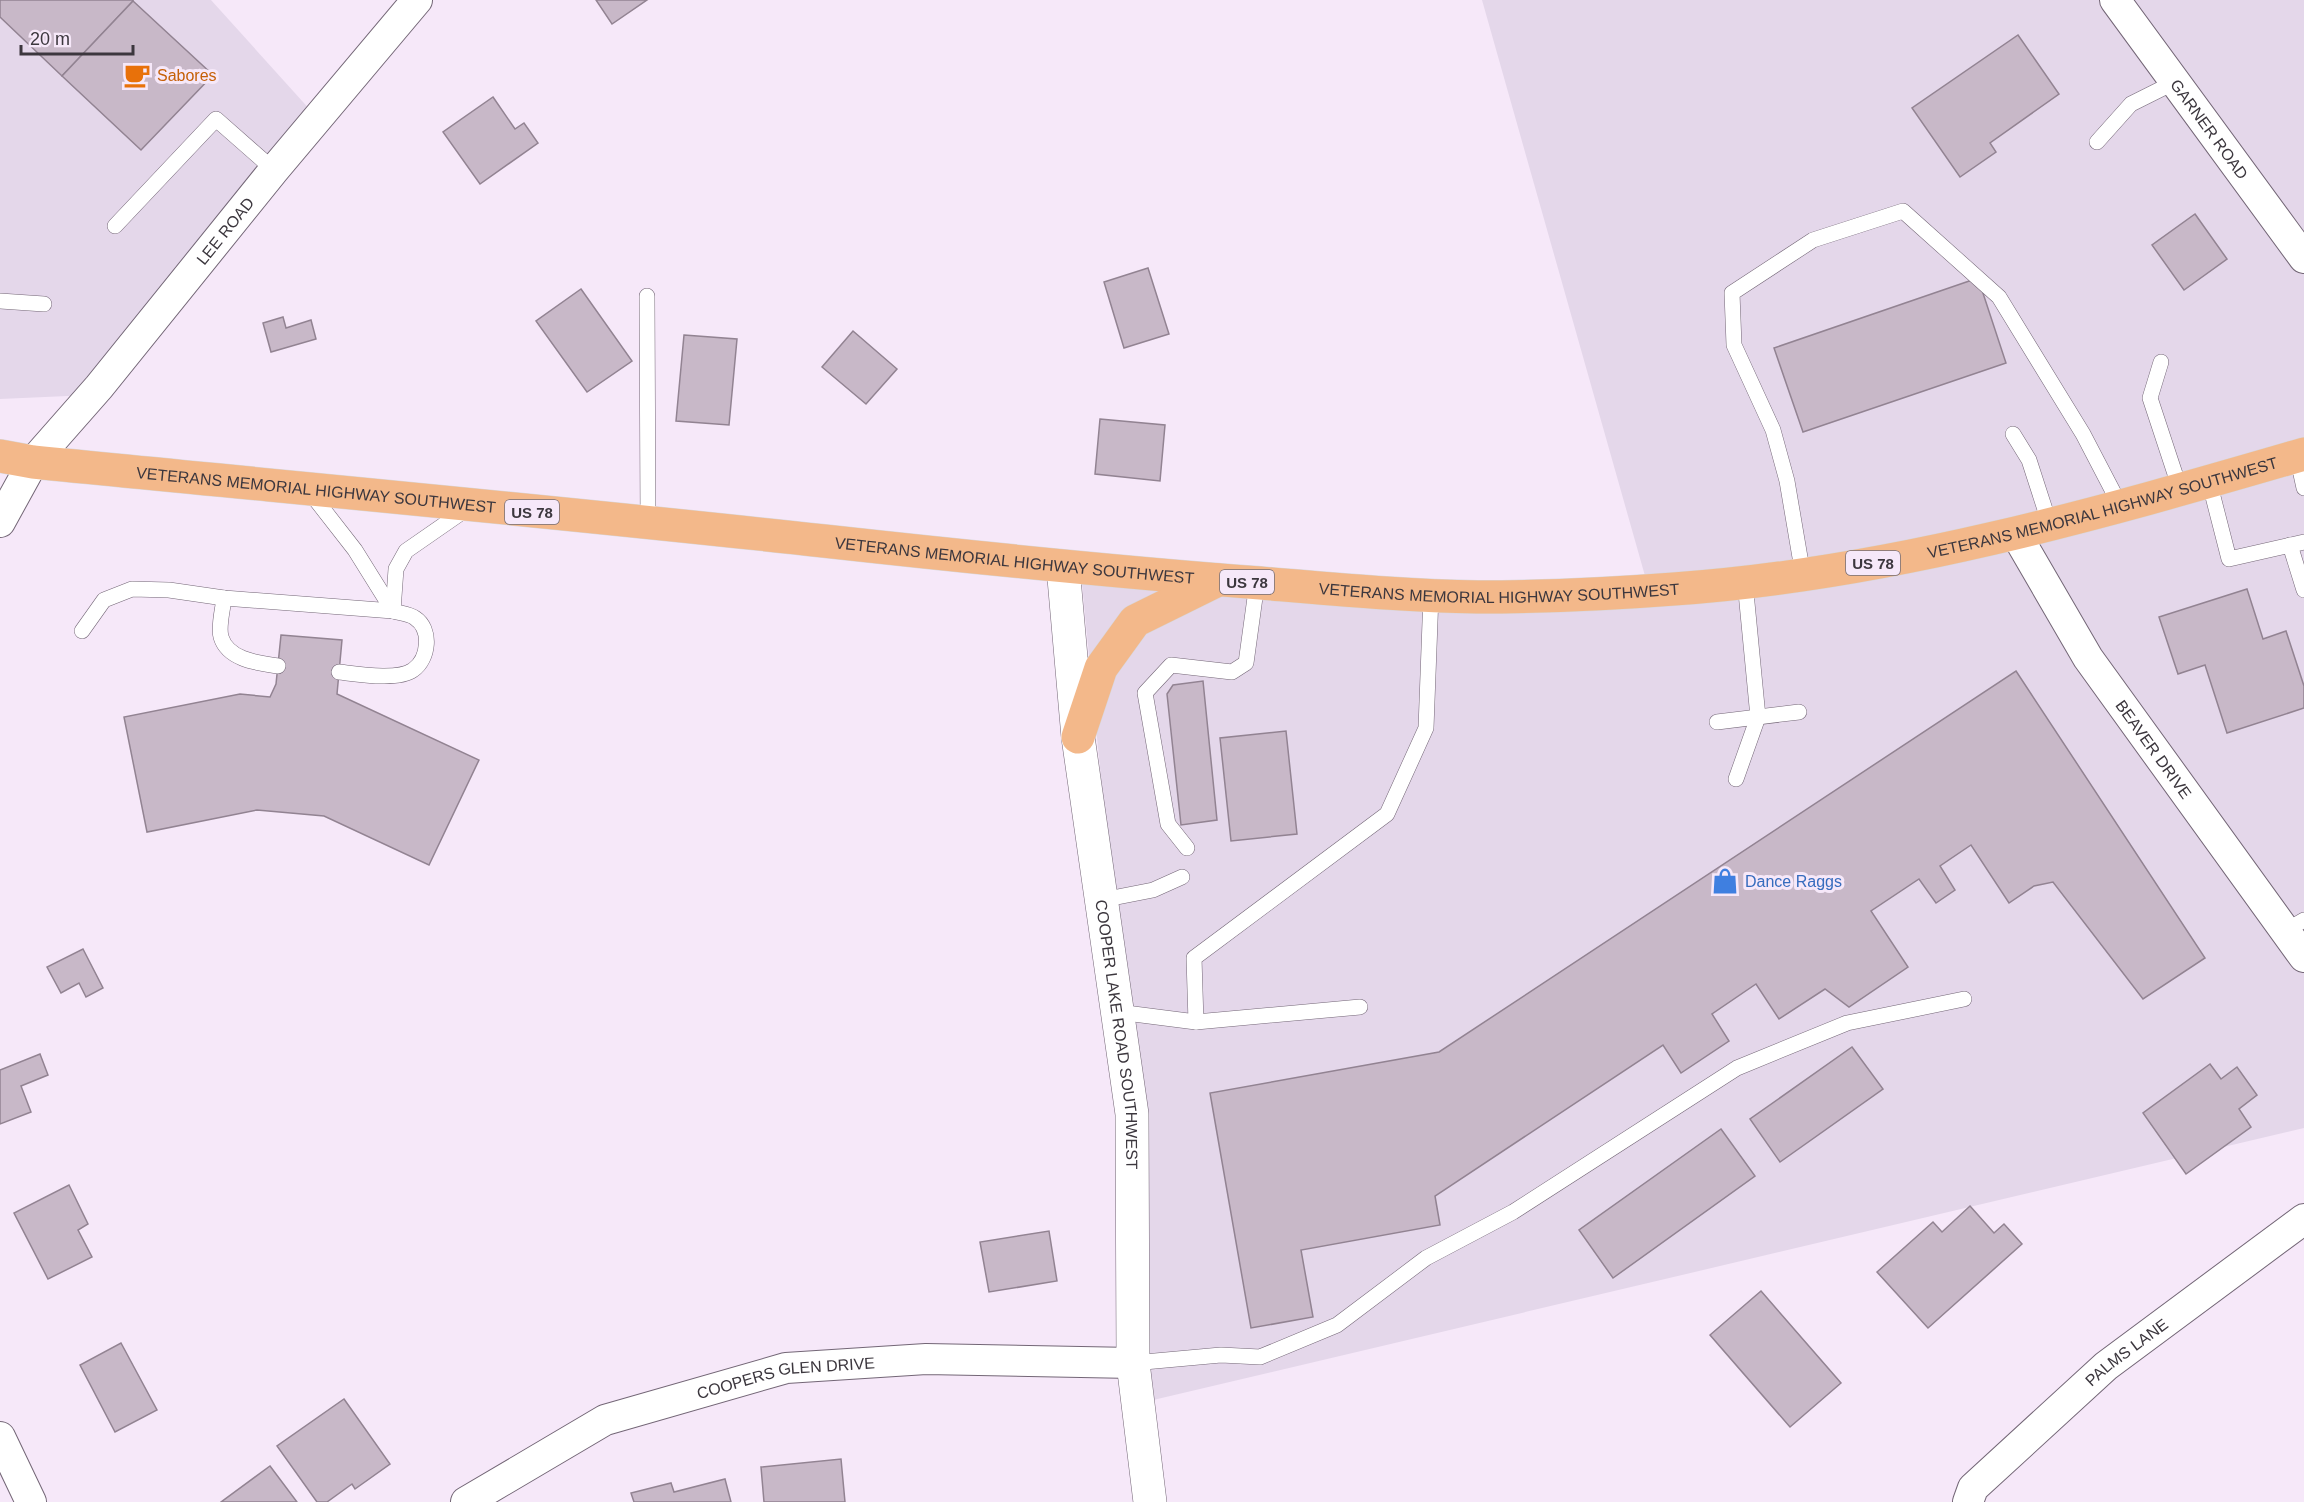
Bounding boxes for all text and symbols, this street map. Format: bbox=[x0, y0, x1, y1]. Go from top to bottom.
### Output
scale bar bbox=[21, 18, 134, 56]
text: 20 m bbox=[30, 29, 70, 49]
cafe icon: Sabores bbox=[122, 60, 152, 90]
place label: Sabores bbox=[157, 67, 217, 84]
street label: GARNER ROAD bbox=[2167, 76, 2252, 182]
street label: LEE ROAD bbox=[193, 194, 257, 268]
street label: VETERANS MEMORIAL HIGHWAY SOUTHWEST bbox=[1926, 454, 2279, 561]
street label: VETERANS MEMORIAL HIGHWAY SOUTHWEST bbox=[135, 464, 497, 515]
road number: US 78 bbox=[505, 500, 559, 524]
street label: VETERANS MEMORIAL HIGHWAY SOUTHWEST bbox=[834, 534, 1195, 586]
road number: US 78 bbox=[1846, 551, 1900, 575]
road number: US 78 bbox=[1220, 570, 1274, 594]
street label: VETERANS MEMORIAL HIGHWAY SOUTHWEST bbox=[1318, 579, 1680, 606]
street label: BEAVER DRIVE bbox=[2113, 697, 2195, 802]
shop icon: Dance Raggs bbox=[1710, 866, 1740, 896]
place label: Dance Raggs bbox=[1745, 873, 1842, 890]
street label: COOPER LAKE ROAD SOUTHWEST bbox=[1093, 898, 1141, 1170]
street label: PALMS LANE bbox=[2082, 1315, 2171, 1389]
street label: COOPERS GLEN DRIVE bbox=[695, 1354, 875, 1402]

